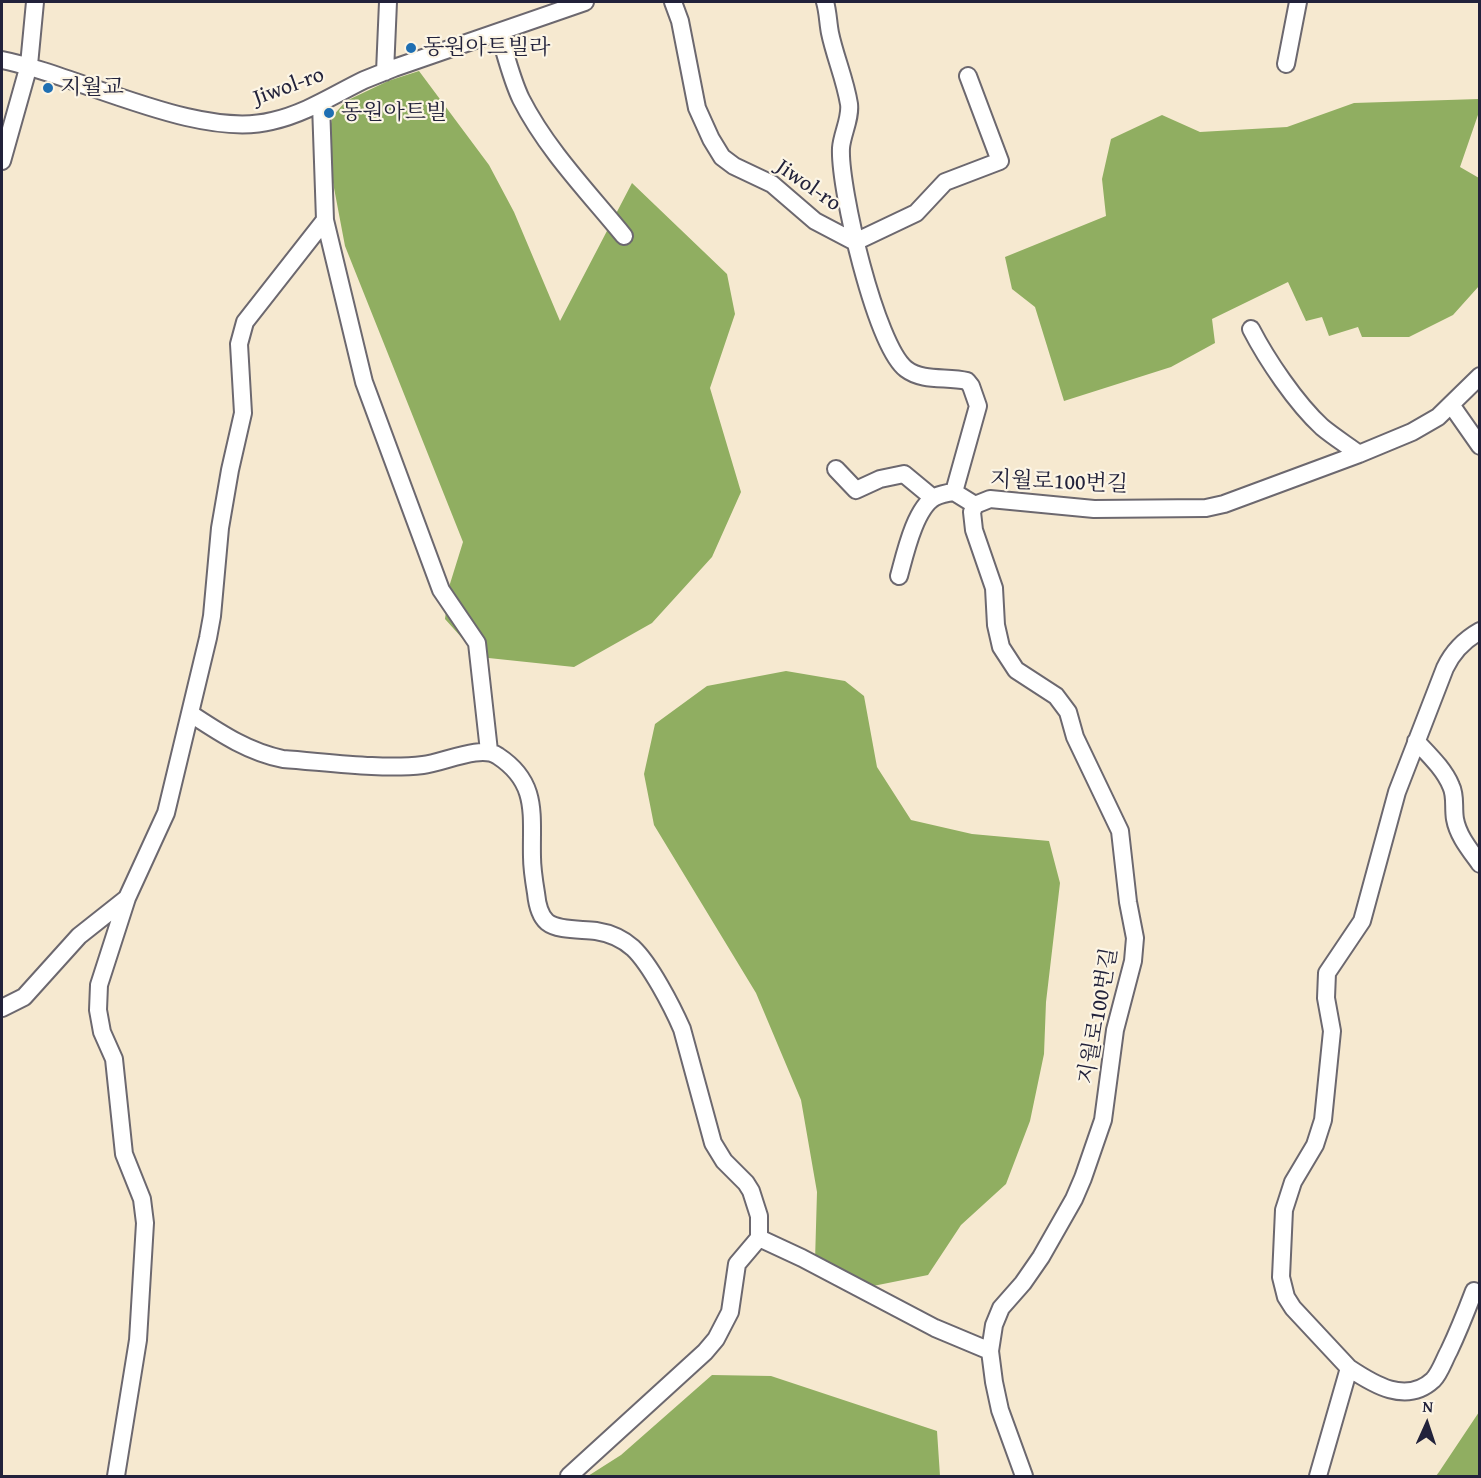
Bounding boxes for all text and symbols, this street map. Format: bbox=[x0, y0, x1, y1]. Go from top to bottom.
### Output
place label: 동원아트빌라 bbox=[423, 35, 551, 61]
marker: 동원아트빌라 bbox=[404, 41, 418, 55]
street label: Jiwol-ro bbox=[250, 62, 328, 112]
place label: 지월교 bbox=[60, 75, 124, 101]
marker: 지월교 bbox=[41, 81, 55, 95]
place label: 동원아트빌 bbox=[341, 100, 447, 126]
marker: 동원아트빌 bbox=[322, 106, 336, 120]
street label: Jiwol-ro bbox=[770, 154, 846, 218]
street label: 지월로100번길 bbox=[990, 467, 1128, 499]
street label: 지월로100번길 bbox=[1074, 946, 1124, 1086]
north arrow bbox=[1397, 1394, 1457, 1454]
text: N bbox=[1422, 1394, 1434, 1418]

